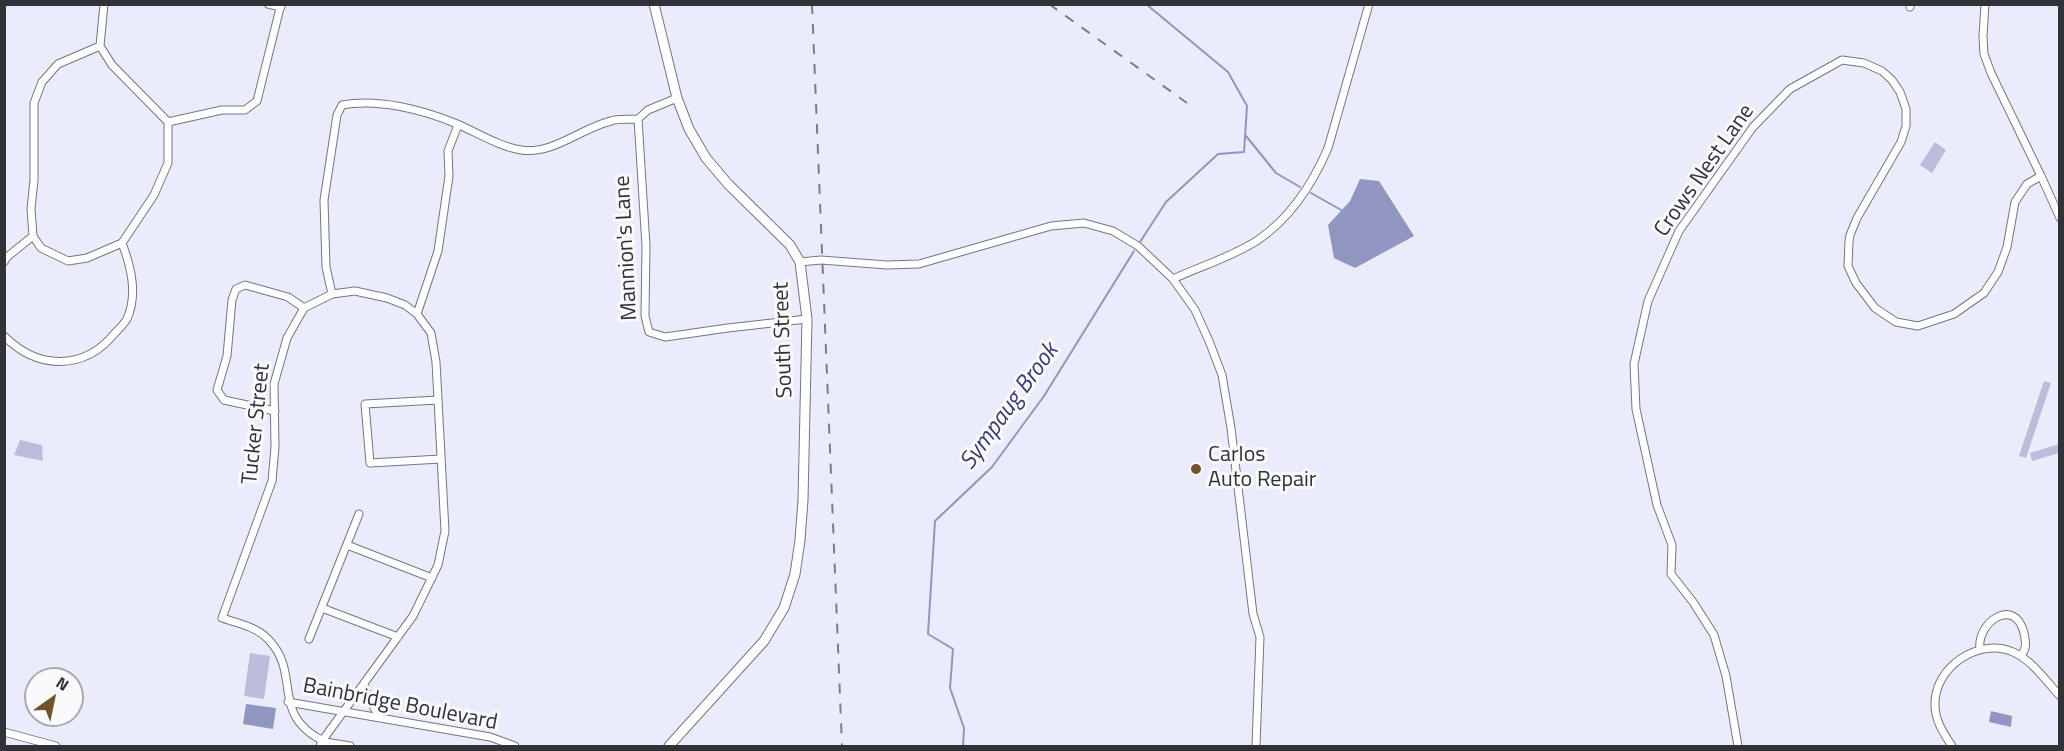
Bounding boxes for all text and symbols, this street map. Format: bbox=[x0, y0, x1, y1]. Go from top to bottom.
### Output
street label: Crows Nest Lane bbox=[1650, 100, 1760, 242]
street label: Mannion's Lane bbox=[610, 175, 644, 321]
street label: South Street bbox=[769, 281, 799, 399]
water label: Sympaug Brook bbox=[954, 338, 1066, 476]
street label: Tucker Street bbox=[238, 362, 276, 486]
place label: Carlos Auto Repair bbox=[1208, 443, 1316, 494]
marker: Carlos Auto Repair bbox=[1189, 462, 1203, 476]
north arrow bbox=[24, 667, 84, 727]
text: N bbox=[52, 670, 74, 697]
street label: Bainbridge Boulevard bbox=[301, 673, 499, 737]

